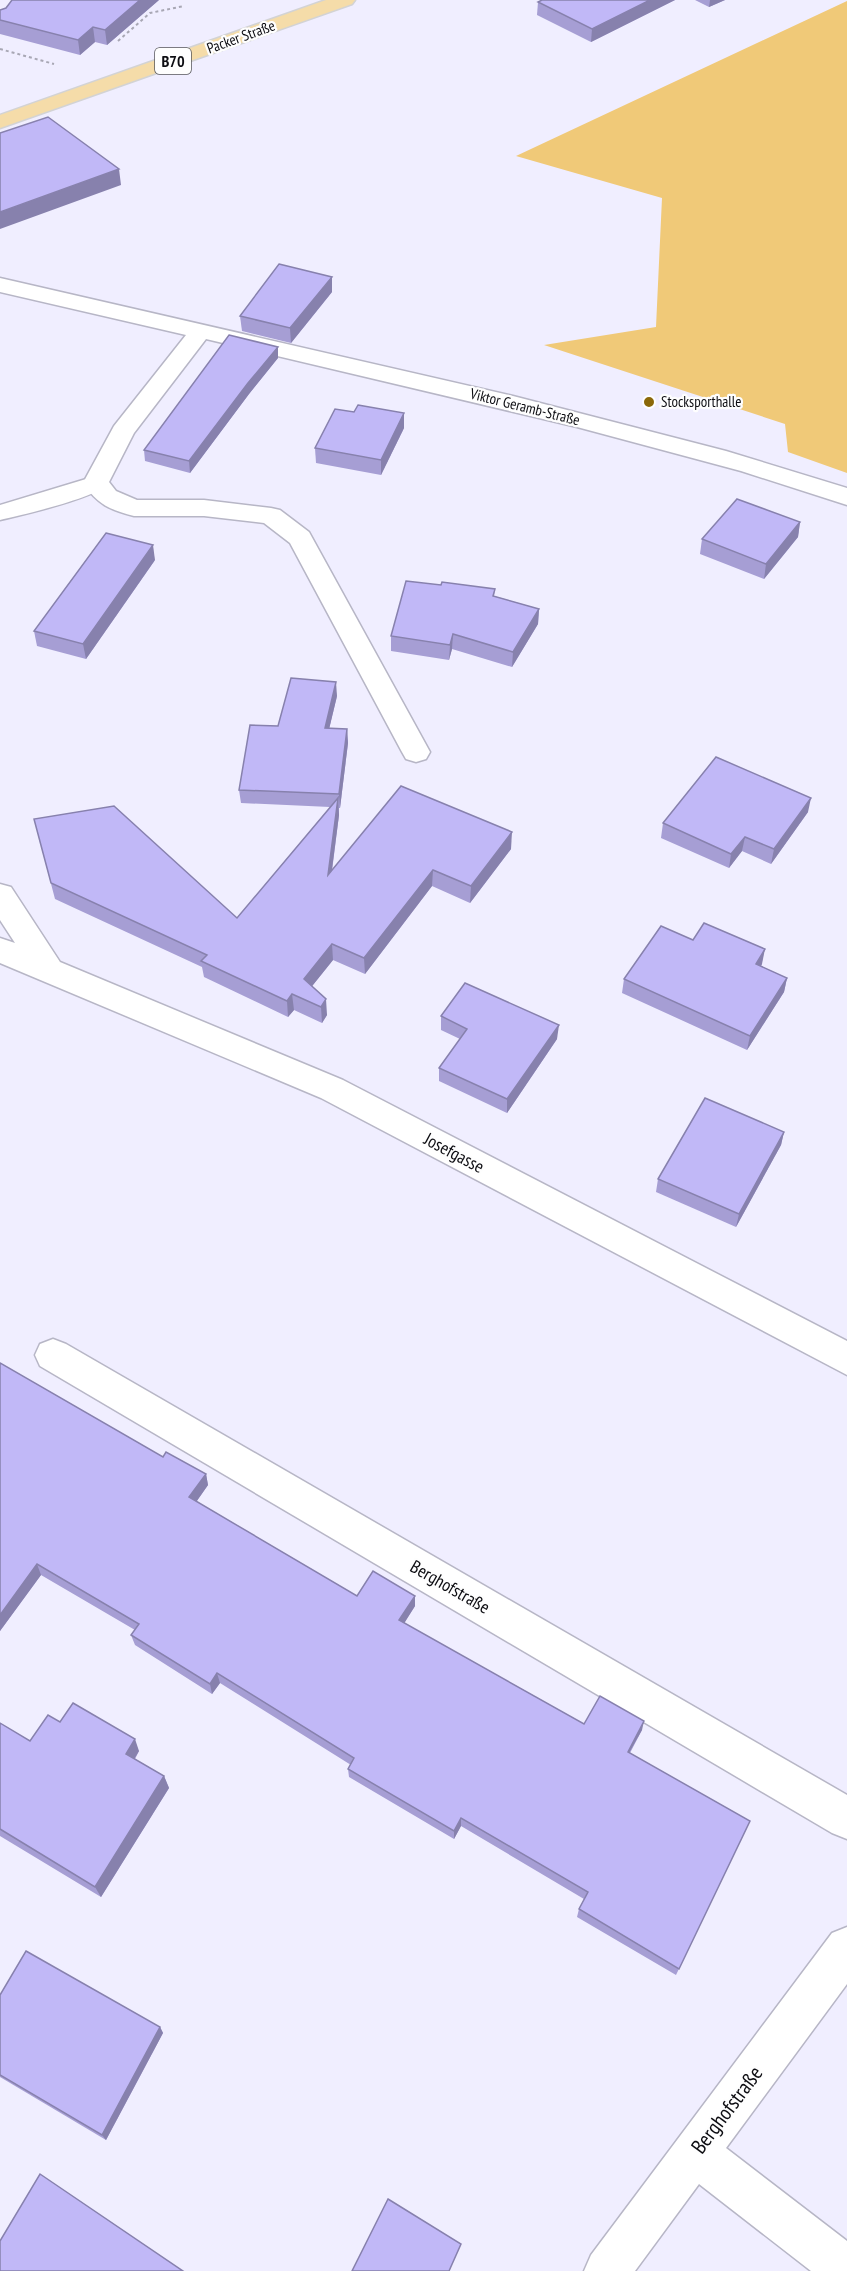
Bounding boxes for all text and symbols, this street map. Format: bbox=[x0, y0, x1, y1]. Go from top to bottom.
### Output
street label: Packer Straße bbox=[204, 15, 277, 58]
road number: B70 bbox=[155, 48, 191, 74]
street label: Viktor Geramb-Straße bbox=[467, 383, 582, 429]
place label: Stocksporthalle bbox=[661, 392, 742, 411]
marker: Stocksporthalle bbox=[642, 395, 656, 409]
street label: Josefgasse bbox=[419, 1127, 488, 1178]
street label: Berghofstraße bbox=[406, 1555, 494, 1619]
street label: Berghofstraße bbox=[685, 2061, 768, 2159]

